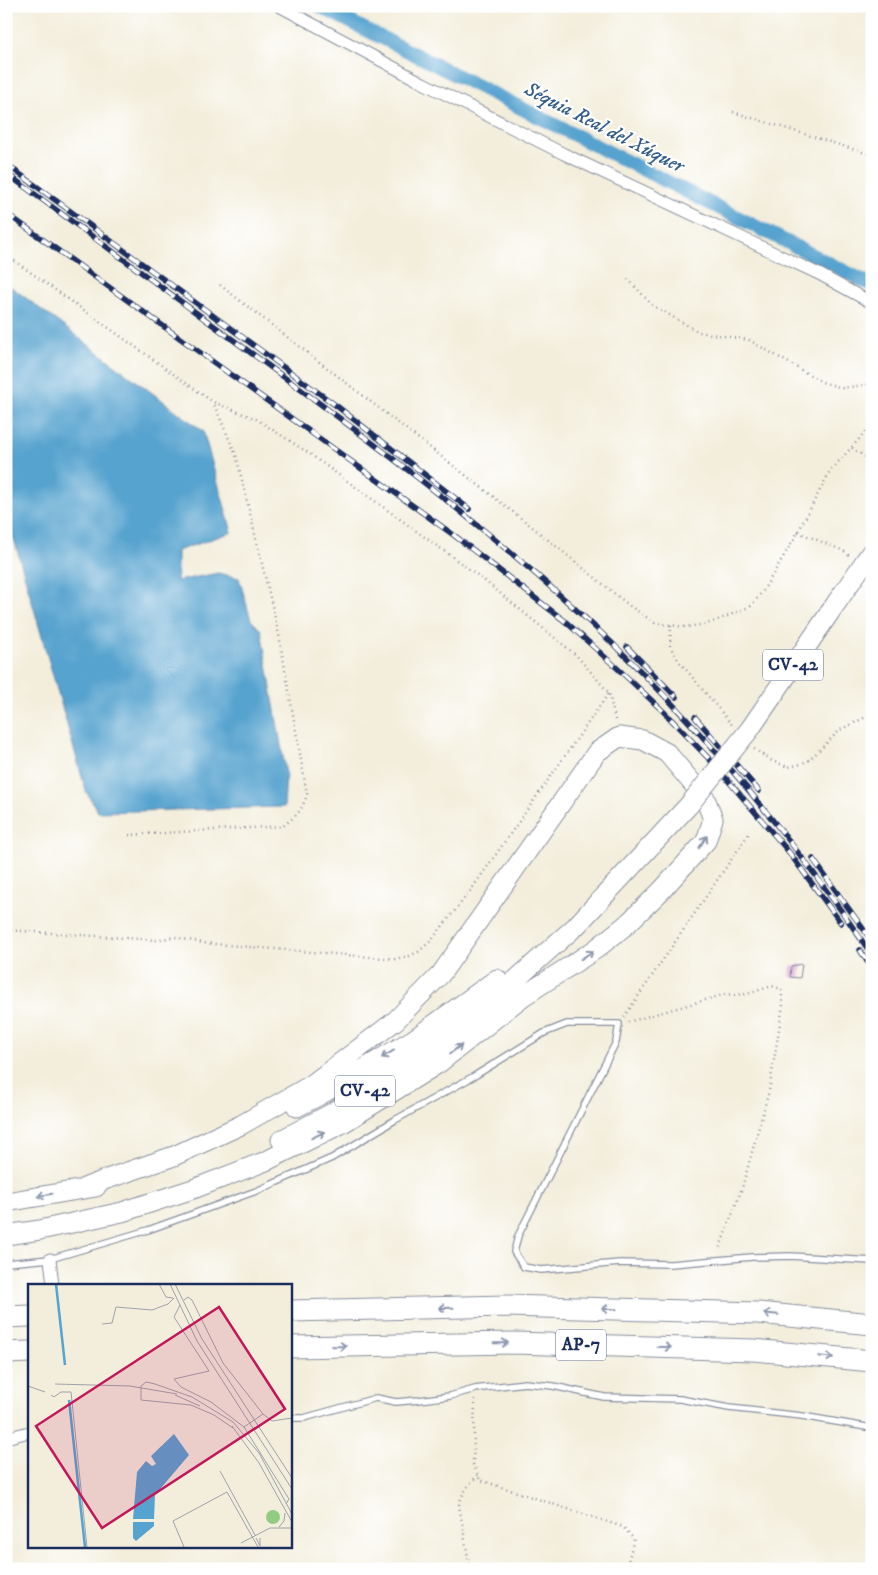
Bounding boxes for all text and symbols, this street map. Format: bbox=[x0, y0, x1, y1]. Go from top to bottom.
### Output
water label: Séquia Real del Xúquer bbox=[519, 77, 690, 180]
road number: CV-42 bbox=[763, 650, 823, 680]
one-way arrow bbox=[698, 835, 709, 849]
one-way arrow bbox=[580, 949, 594, 959]
one-way arrow bbox=[449, 1044, 462, 1055]
one-way arrow bbox=[381, 1050, 395, 1060]
road number: CV-42 bbox=[335, 1076, 395, 1106]
one-way arrow bbox=[310, 1130, 325, 1140]
one-way arrow bbox=[37, 1191, 53, 1201]
inset map bbox=[28, 1284, 291, 1548]
one-way arrow bbox=[438, 1303, 454, 1313]
one-way arrow bbox=[601, 1304, 617, 1314]
one-way arrow bbox=[763, 1310, 779, 1319]
road number: AP-7 bbox=[556, 1330, 606, 1360]
one-way arrow bbox=[492, 1338, 509, 1348]
one-way arrow bbox=[330, 1341, 346, 1351]
one-way arrow bbox=[655, 1343, 671, 1352]
one-way arrow bbox=[817, 1352, 833, 1362]

